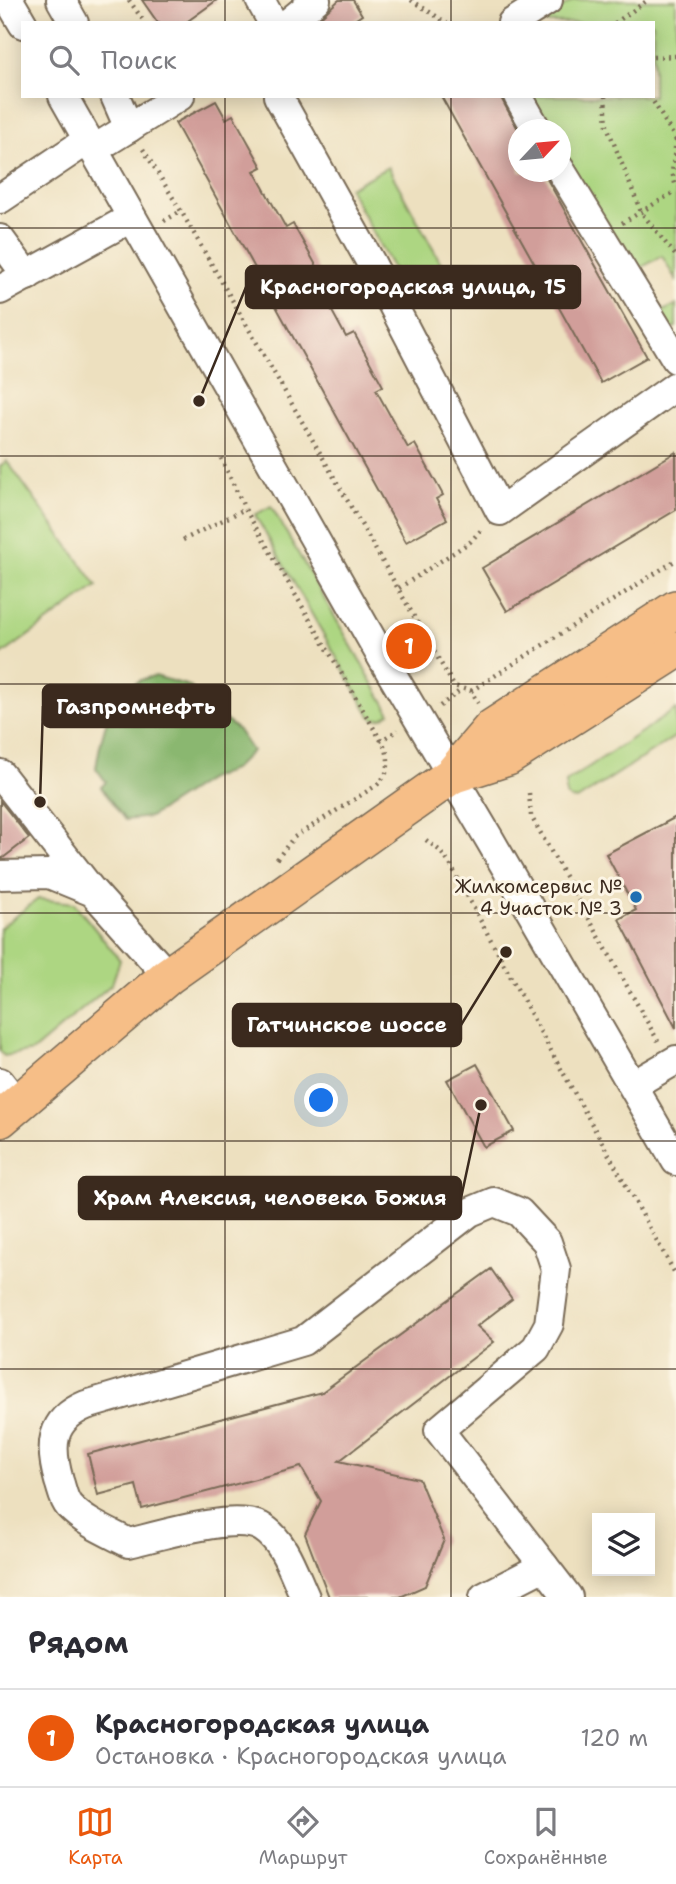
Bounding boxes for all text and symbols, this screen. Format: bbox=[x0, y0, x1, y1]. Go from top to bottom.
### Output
search box bbox=[21, 21, 655, 98]
icon: search bbox=[45, 41, 83, 79]
text: Поиск bbox=[101, 42, 177, 77]
north arrow bbox=[508, 119, 571, 182]
callout: Красногородская улица, 15 bbox=[246, 266, 580, 308]
text: Красногородская улица, 15 bbox=[260, 273, 566, 301]
pin: 1 bbox=[386, 620, 432, 672]
callout: Газпромнефть bbox=[43, 685, 230, 727]
text: Газпромнефть bbox=[56, 693, 216, 721]
place label: Жилкомсервис № 4 Участок № 3 bbox=[455, 874, 622, 921]
marker: Жилкомсервис № 4 Участок № 3 bbox=[628, 889, 644, 905]
callout: Гатчинское шоссе bbox=[233, 1004, 461, 1046]
text: Гатчинское шоссе bbox=[247, 1011, 447, 1039]
your location bbox=[304, 1083, 338, 1117]
callout: Храм Алексия, человека Божия bbox=[79, 1177, 461, 1219]
text: Храм Алексия, человека Божия bbox=[93, 1184, 447, 1212]
map controls bbox=[592, 1513, 655, 1576]
button: layers bbox=[592, 1513, 655, 1576]
text: Рядом bbox=[28, 1622, 128, 1663]
text: Красногородская улица bbox=[95, 1706, 429, 1741]
text: 1 bbox=[46, 1723, 56, 1753]
text: 120 m bbox=[580, 1723, 648, 1753]
text: Остановка · Красногородская улица bbox=[95, 1741, 507, 1771]
tab: Карта bbox=[68, 1803, 123, 1870]
tab: Маршрут bbox=[259, 1803, 347, 1870]
tab: Сохранённые bbox=[484, 1803, 608, 1870]

